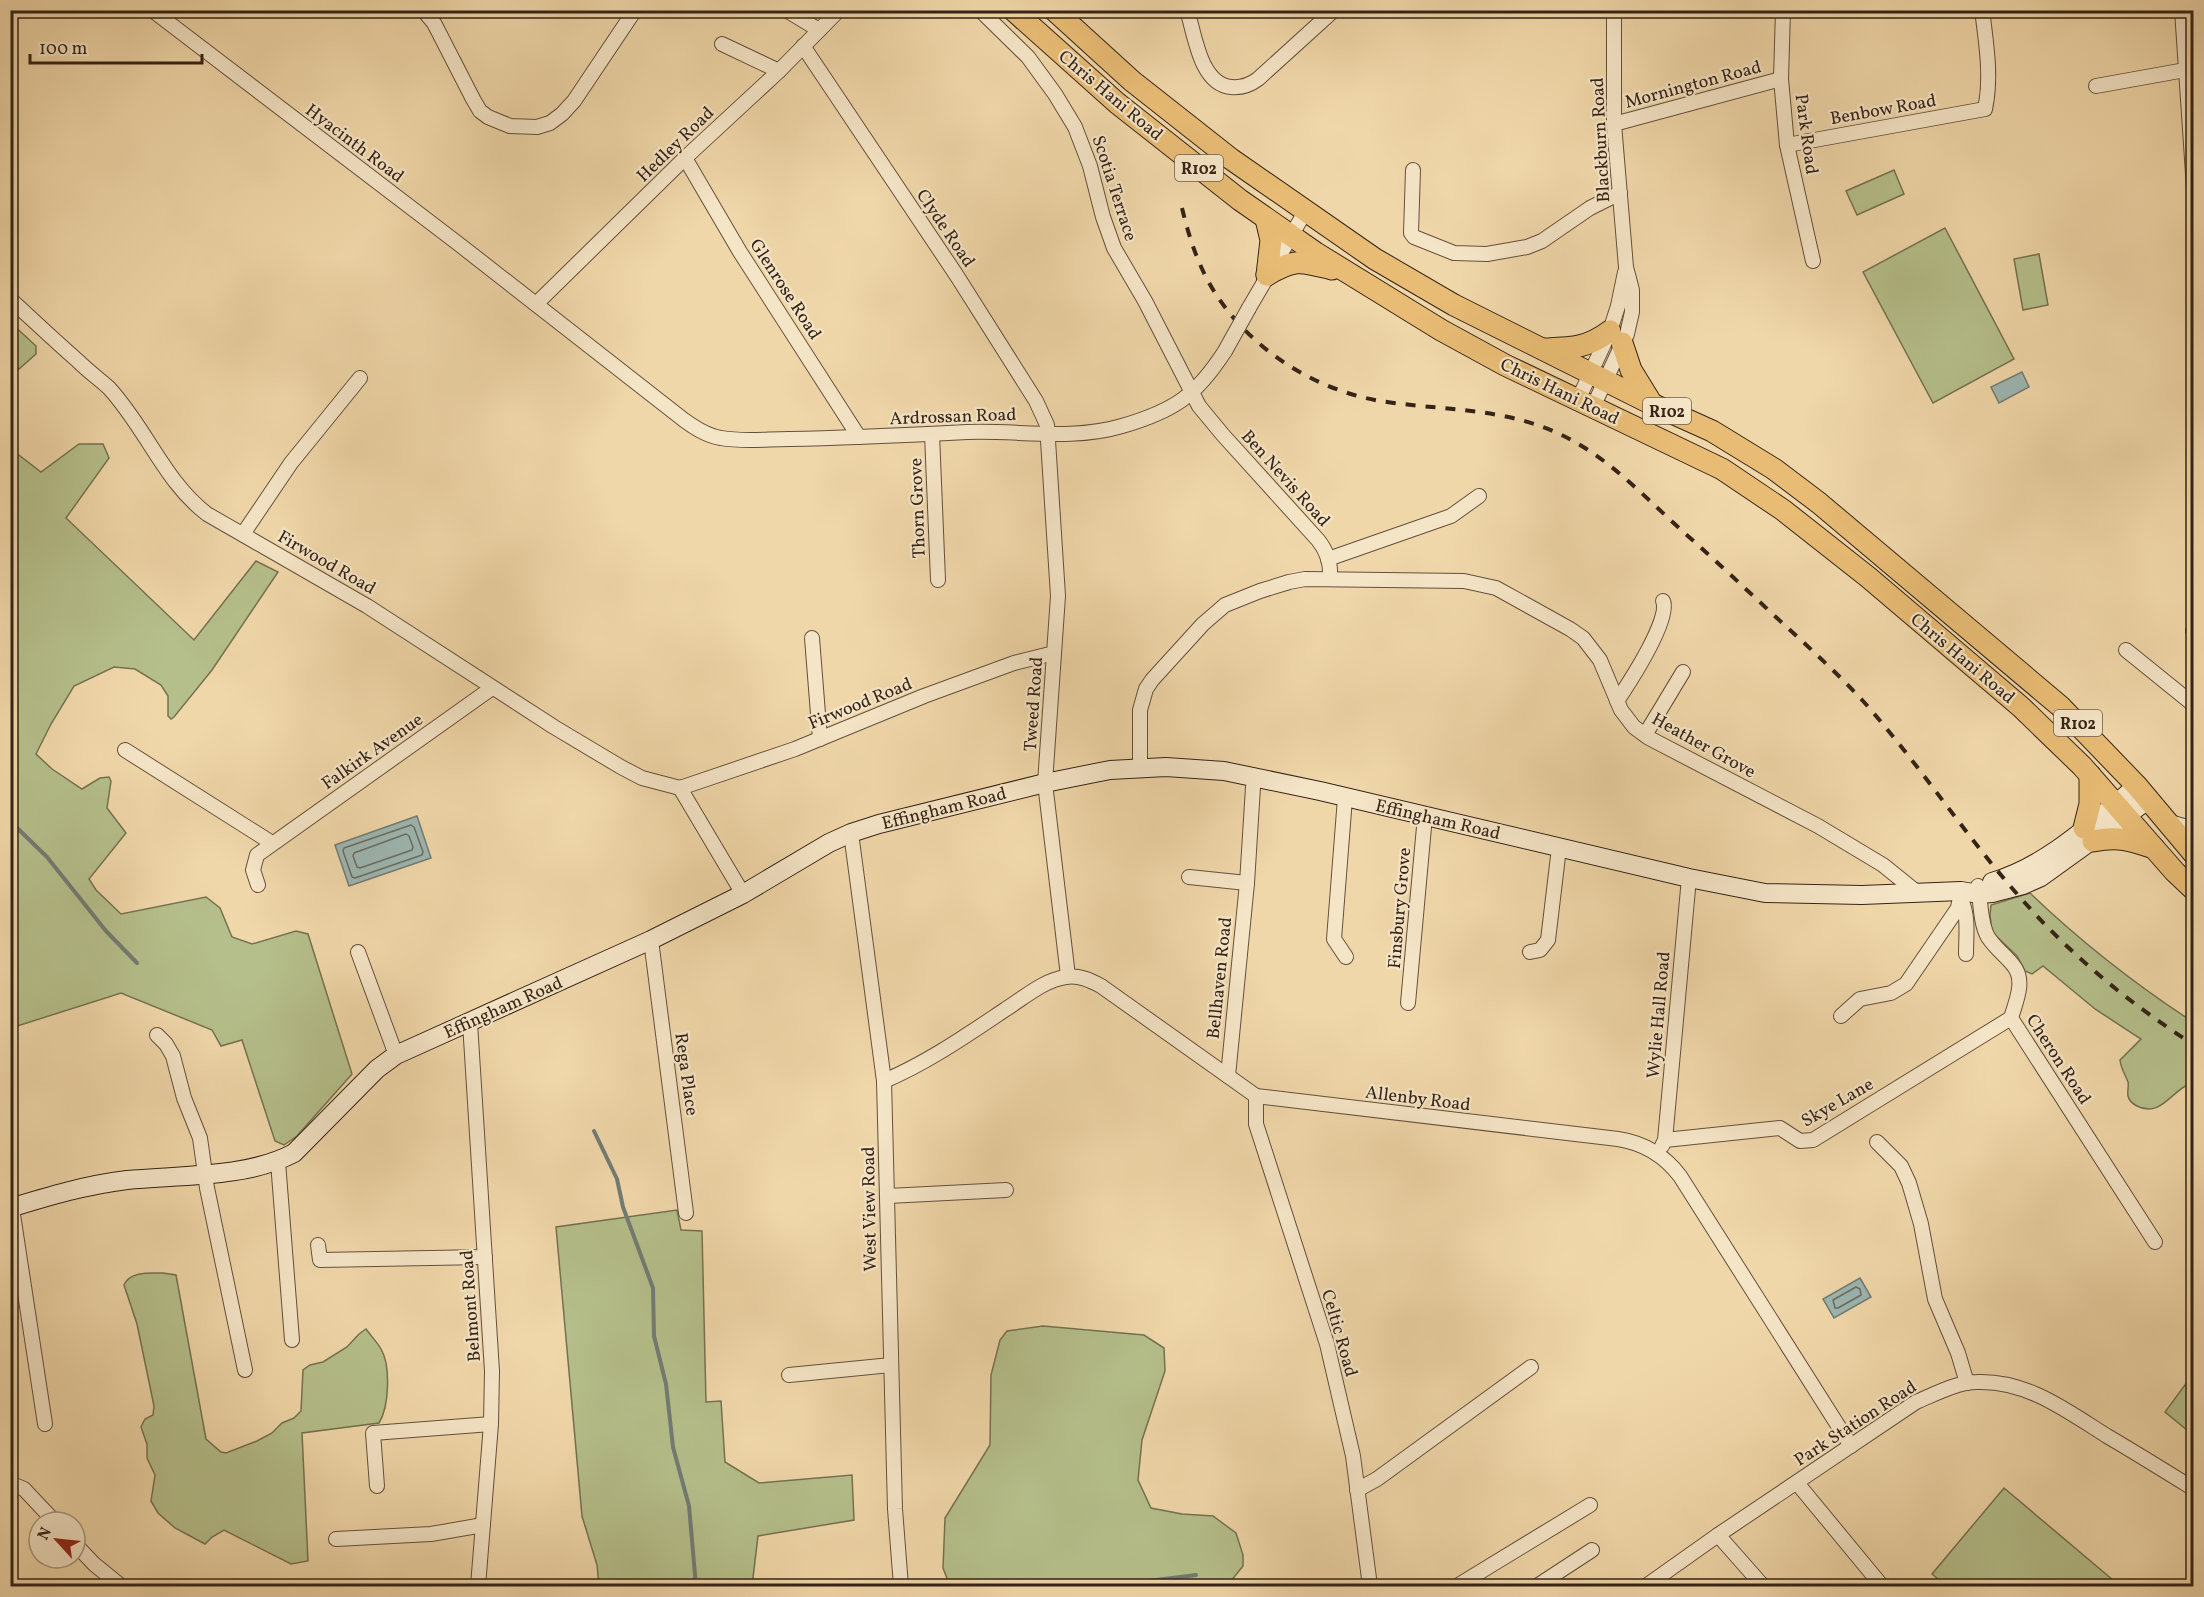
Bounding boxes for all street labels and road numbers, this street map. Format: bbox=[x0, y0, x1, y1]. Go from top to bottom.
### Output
street label: Chris Hani Road bbox=[1052, 45, 1168, 147]
street label: Mornington Road bbox=[1622, 55, 1764, 116]
street label: Blackburn Road bbox=[1586, 77, 1617, 203]
street label: Benbow Road bbox=[1828, 89, 1938, 132]
street label: Park Road bbox=[1787, 92, 1824, 176]
street label: Hyacinth Road bbox=[300, 99, 409, 190]
street label: Hedley Road bbox=[632, 102, 720, 189]
street label: Scotia Terrace bbox=[1085, 132, 1142, 245]
road number: R102 bbox=[1175, 155, 1223, 181]
street label: Clyde Road bbox=[909, 185, 980, 273]
street label: Glenrose Road bbox=[743, 235, 827, 345]
street label: Chris Hani Road bbox=[1496, 353, 1623, 432]
road number: R102 bbox=[1643, 398, 1691, 424]
street label: Ardrossan Road bbox=[889, 403, 1017, 432]
street label: Ben Nevis Road bbox=[1235, 425, 1335, 533]
street label: Thorn Grove bbox=[904, 457, 933, 559]
street label: Firwood Road bbox=[272, 525, 380, 602]
street label: Chris Hani Road bbox=[1904, 608, 2020, 710]
street label: Tweed Road bbox=[1019, 656, 1050, 752]
street label: Firwood Road bbox=[805, 672, 916, 737]
street label: Heather Grove bbox=[1647, 707, 1760, 785]
street label: Falkirk Avenue bbox=[317, 708, 429, 796]
road number: R102 bbox=[2054, 710, 2102, 736]
street label: Effingham Road bbox=[879, 782, 1009, 837]
street label: Effingham Road bbox=[1373, 794, 1503, 847]
street label: Finsbury Grove bbox=[1383, 846, 1418, 970]
street label: Bellhaven Road bbox=[1202, 916, 1239, 1040]
street label: Wylie Hall Road bbox=[1641, 951, 1678, 1080]
street label: Effingham Road bbox=[440, 971, 567, 1046]
street label: Cheron Road bbox=[2019, 1010, 2096, 1110]
street label: Rega Place bbox=[667, 1031, 704, 1117]
street label: Skye Lane bbox=[1797, 1073, 1879, 1134]
street label: Allenby Road bbox=[1364, 1081, 1472, 1118]
street label: West View Road bbox=[857, 1146, 884, 1272]
street label: Belmont Road bbox=[455, 1249, 488, 1363]
street label: Celtic Road bbox=[1314, 1287, 1363, 1380]
street label: Park Station Road bbox=[1790, 1375, 1922, 1473]

